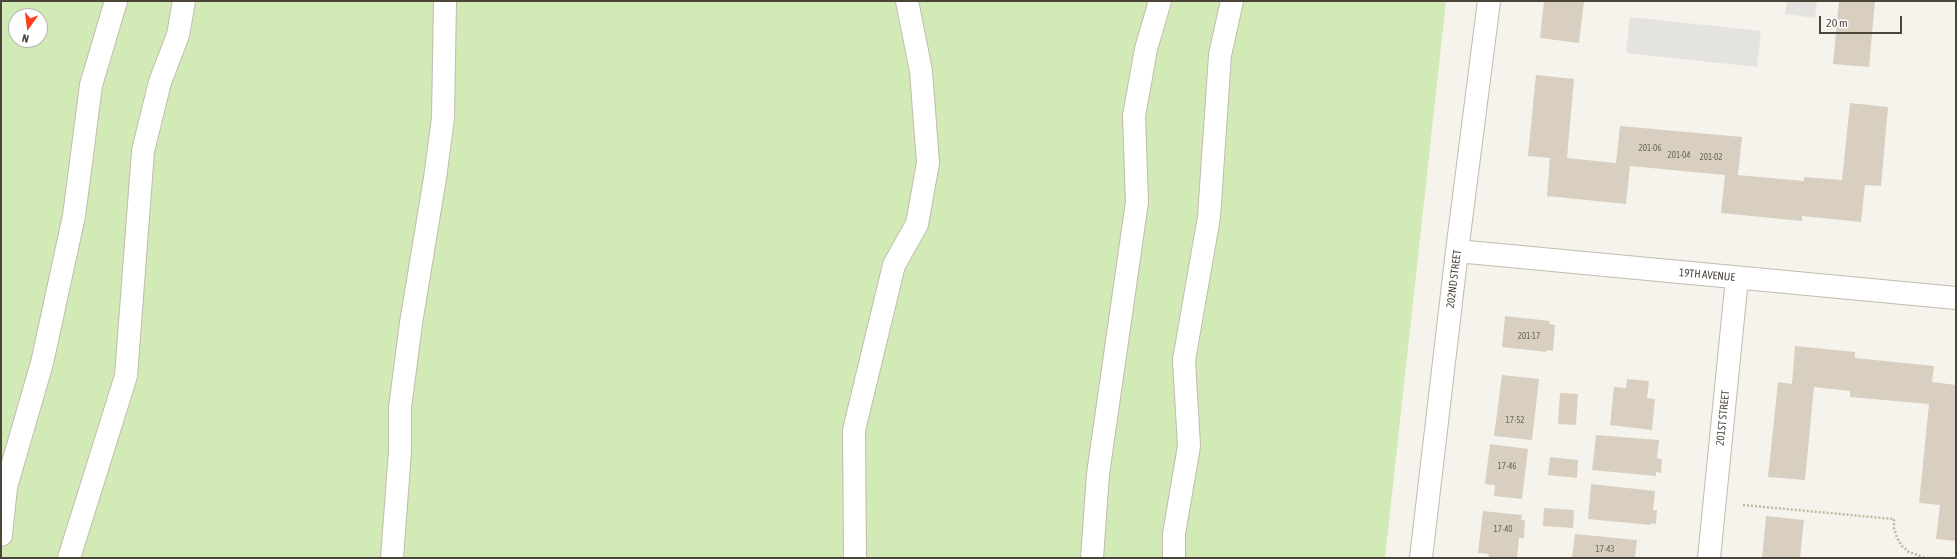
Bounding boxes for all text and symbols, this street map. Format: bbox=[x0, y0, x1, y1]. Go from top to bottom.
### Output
north arrow bbox=[8, 8, 48, 48]
scale bar bbox=[1821, 8, 1904, 34]
text: 20 m bbox=[1826, 16, 1848, 30]
text: N bbox=[21, 32, 30, 45]
house number: 201-06 bbox=[1639, 143, 1661, 153]
house number: 201-04 bbox=[1668, 150, 1690, 160]
house number: 201-02 bbox=[1700, 152, 1722, 162]
street label: 202ND STREET bbox=[1444, 249, 1464, 309]
street label: 19TH AVENUE bbox=[1679, 266, 1735, 284]
house number: 201-17 bbox=[1518, 331, 1540, 341]
street label: 201ST STREET bbox=[1714, 390, 1732, 446]
house number: 17-52 bbox=[1505, 415, 1525, 425]
house number: 17-46 bbox=[1497, 461, 1517, 471]
house number: 17-40 bbox=[1493, 524, 1513, 534]
house number: 17-43 bbox=[1595, 544, 1615, 554]

